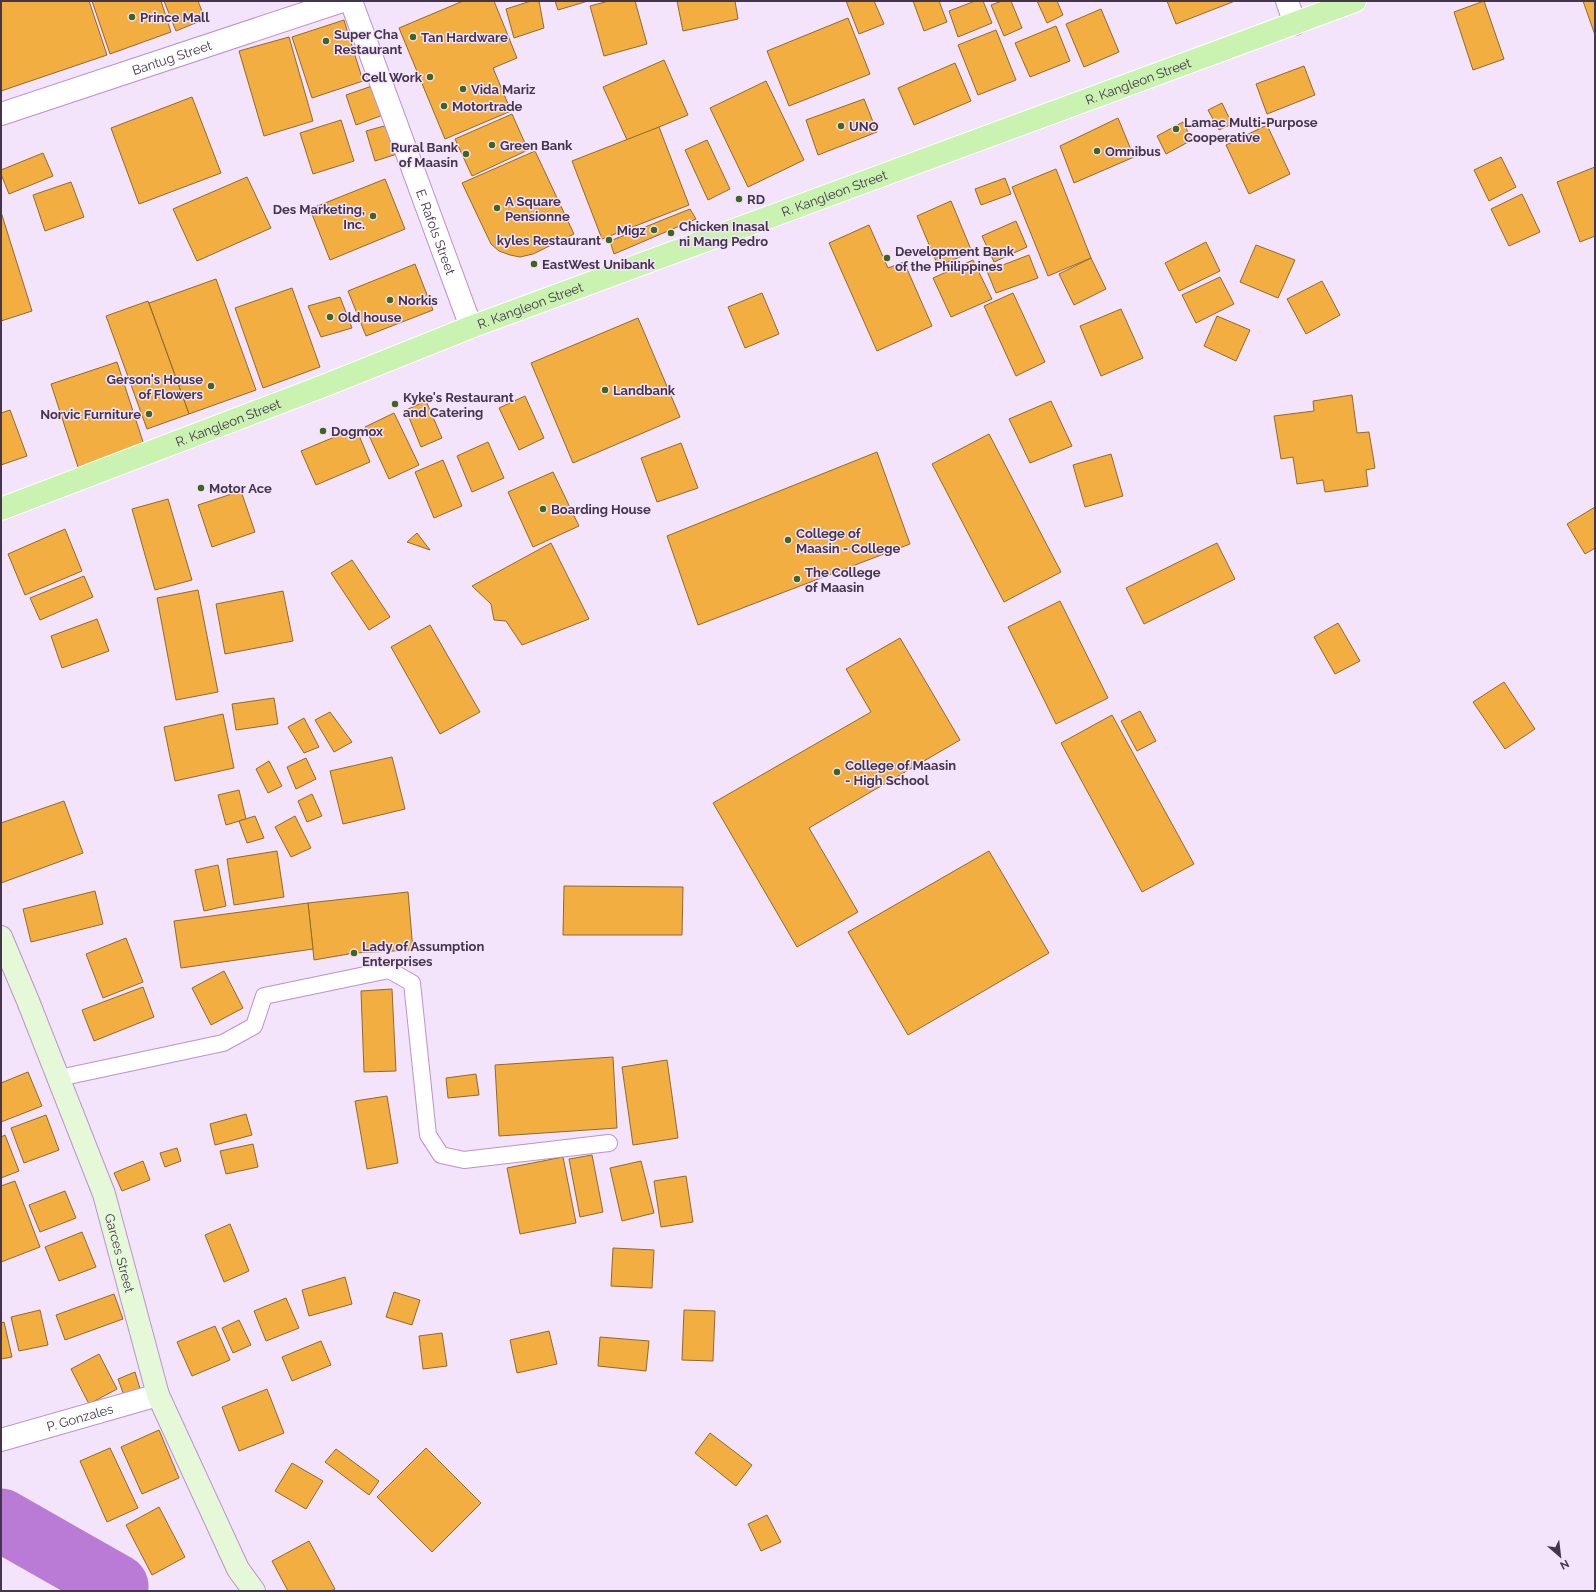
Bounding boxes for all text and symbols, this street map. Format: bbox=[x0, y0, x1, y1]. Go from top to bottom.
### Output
place label: Prince Mall bbox=[140, 10, 210, 25]
marker: Prince Mall bbox=[127, 12, 137, 22]
place label: Super Cha Restaurant bbox=[334, 27, 402, 57]
place label: Tan Hardware bbox=[421, 30, 508, 45]
marker: Tan Hardware bbox=[408, 32, 418, 42]
marker: Super Cha Restaurant bbox=[321, 36, 331, 46]
street label: Bantug Street bbox=[130, 37, 214, 78]
street label: R. Kangleon Street bbox=[1083, 54, 1193, 107]
place label: Cell Work bbox=[362, 70, 423, 85]
marker: Cell Work bbox=[425, 72, 435, 82]
place label: Vida Mariz bbox=[471, 82, 536, 97]
marker: Vida Mariz bbox=[458, 84, 468, 94]
place label: Motortrade bbox=[452, 99, 523, 114]
marker: Motortrade bbox=[439, 101, 449, 111]
place label: Lamac Multi-Purpose Cooperative bbox=[1184, 115, 1318, 145]
place label: UNO bbox=[849, 119, 879, 134]
marker: UNO bbox=[836, 121, 846, 131]
marker: Lamac Multi-Purpose Cooperative bbox=[1171, 124, 1181, 134]
place label: Green Bank bbox=[500, 138, 573, 153]
place label: Rural Bank of Maasin bbox=[391, 140, 459, 170]
marker: Green Bank bbox=[487, 140, 497, 150]
place label: Omnibus bbox=[1105, 144, 1161, 159]
marker: Omnibus bbox=[1092, 146, 1102, 156]
marker: Rural Bank of Maasin bbox=[461, 149, 471, 159]
street label: R. Kangleon Street bbox=[779, 167, 889, 219]
street label: E. Rafols Street bbox=[413, 187, 459, 277]
place label: RD bbox=[747, 192, 765, 207]
place label: A Square Pensionne bbox=[505, 194, 570, 224]
marker: RD bbox=[734, 194, 744, 204]
place label: Des Marketing, Inc. bbox=[273, 202, 365, 232]
marker: A Square Pensionne bbox=[492, 203, 502, 213]
marker: Des Marketing, Inc. bbox=[368, 211, 378, 221]
place label: Chicken Inasal ni Mang Pedro bbox=[679, 219, 770, 249]
place label: Migz bbox=[617, 223, 647, 238]
marker: Migz bbox=[649, 225, 659, 235]
marker: Chicken Inasal ni Mang Pedro bbox=[666, 228, 676, 238]
place label: kyles Restaurant bbox=[497, 233, 601, 248]
marker: kyles Restaurant bbox=[604, 235, 614, 245]
place label: Development Bank of the Philippines bbox=[895, 244, 1015, 274]
marker: Development Bank of the Philippines bbox=[882, 253, 892, 263]
place label: EastWest Unibank bbox=[542, 257, 656, 272]
marker: EastWest Unibank bbox=[529, 259, 539, 269]
street label: R. Kangleon Street bbox=[475, 279, 586, 332]
place label: Norkis bbox=[398, 293, 438, 308]
marker: Norkis bbox=[385, 295, 395, 305]
place label: Old house bbox=[338, 310, 402, 325]
marker: Old house bbox=[325, 312, 335, 322]
place label: Gerson's House of Flowers bbox=[107, 372, 204, 402]
marker: Gerson's House of Flowers bbox=[206, 381, 216, 391]
place label: Landbank bbox=[613, 383, 676, 398]
marker: Landbank bbox=[600, 385, 610, 395]
place label: Kyke's Restaurant and Catering bbox=[403, 390, 514, 420]
street label: R. Kangleon Street bbox=[173, 395, 283, 449]
marker: Kyke's Restaurant and Catering bbox=[390, 399, 400, 409]
place label: Norvic Furniture bbox=[40, 407, 141, 422]
marker: Norvic Furniture bbox=[144, 409, 154, 419]
place label: Dogmox bbox=[331, 424, 383, 439]
marker: Dogmox bbox=[318, 426, 328, 436]
place label: Motor Ace bbox=[209, 481, 272, 496]
marker: Motor Ace bbox=[196, 483, 206, 493]
place label: Boarding House bbox=[551, 502, 651, 517]
marker: Boarding House bbox=[538, 504, 548, 514]
place label: College of Maasin - College bbox=[796, 526, 900, 556]
marker: College of Maasin - College bbox=[783, 535, 793, 545]
place label: The College of Maasin bbox=[805, 565, 881, 595]
marker: The College of Maasin bbox=[792, 574, 802, 584]
place label: College of Maasin - High School bbox=[845, 758, 956, 788]
marker: College of Maasin - High School bbox=[832, 767, 842, 777]
place label: Lady of Assumption Enterprises bbox=[362, 939, 484, 969]
marker: Lady of Assumption Enterprises bbox=[349, 948, 359, 958]
street label: Garces Street bbox=[102, 1212, 138, 1295]
street label: P. Gonzales bbox=[45, 1401, 115, 1434]
north arrow bbox=[1540, 1536, 1580, 1576]
text: N bbox=[1558, 1557, 1571, 1572]

